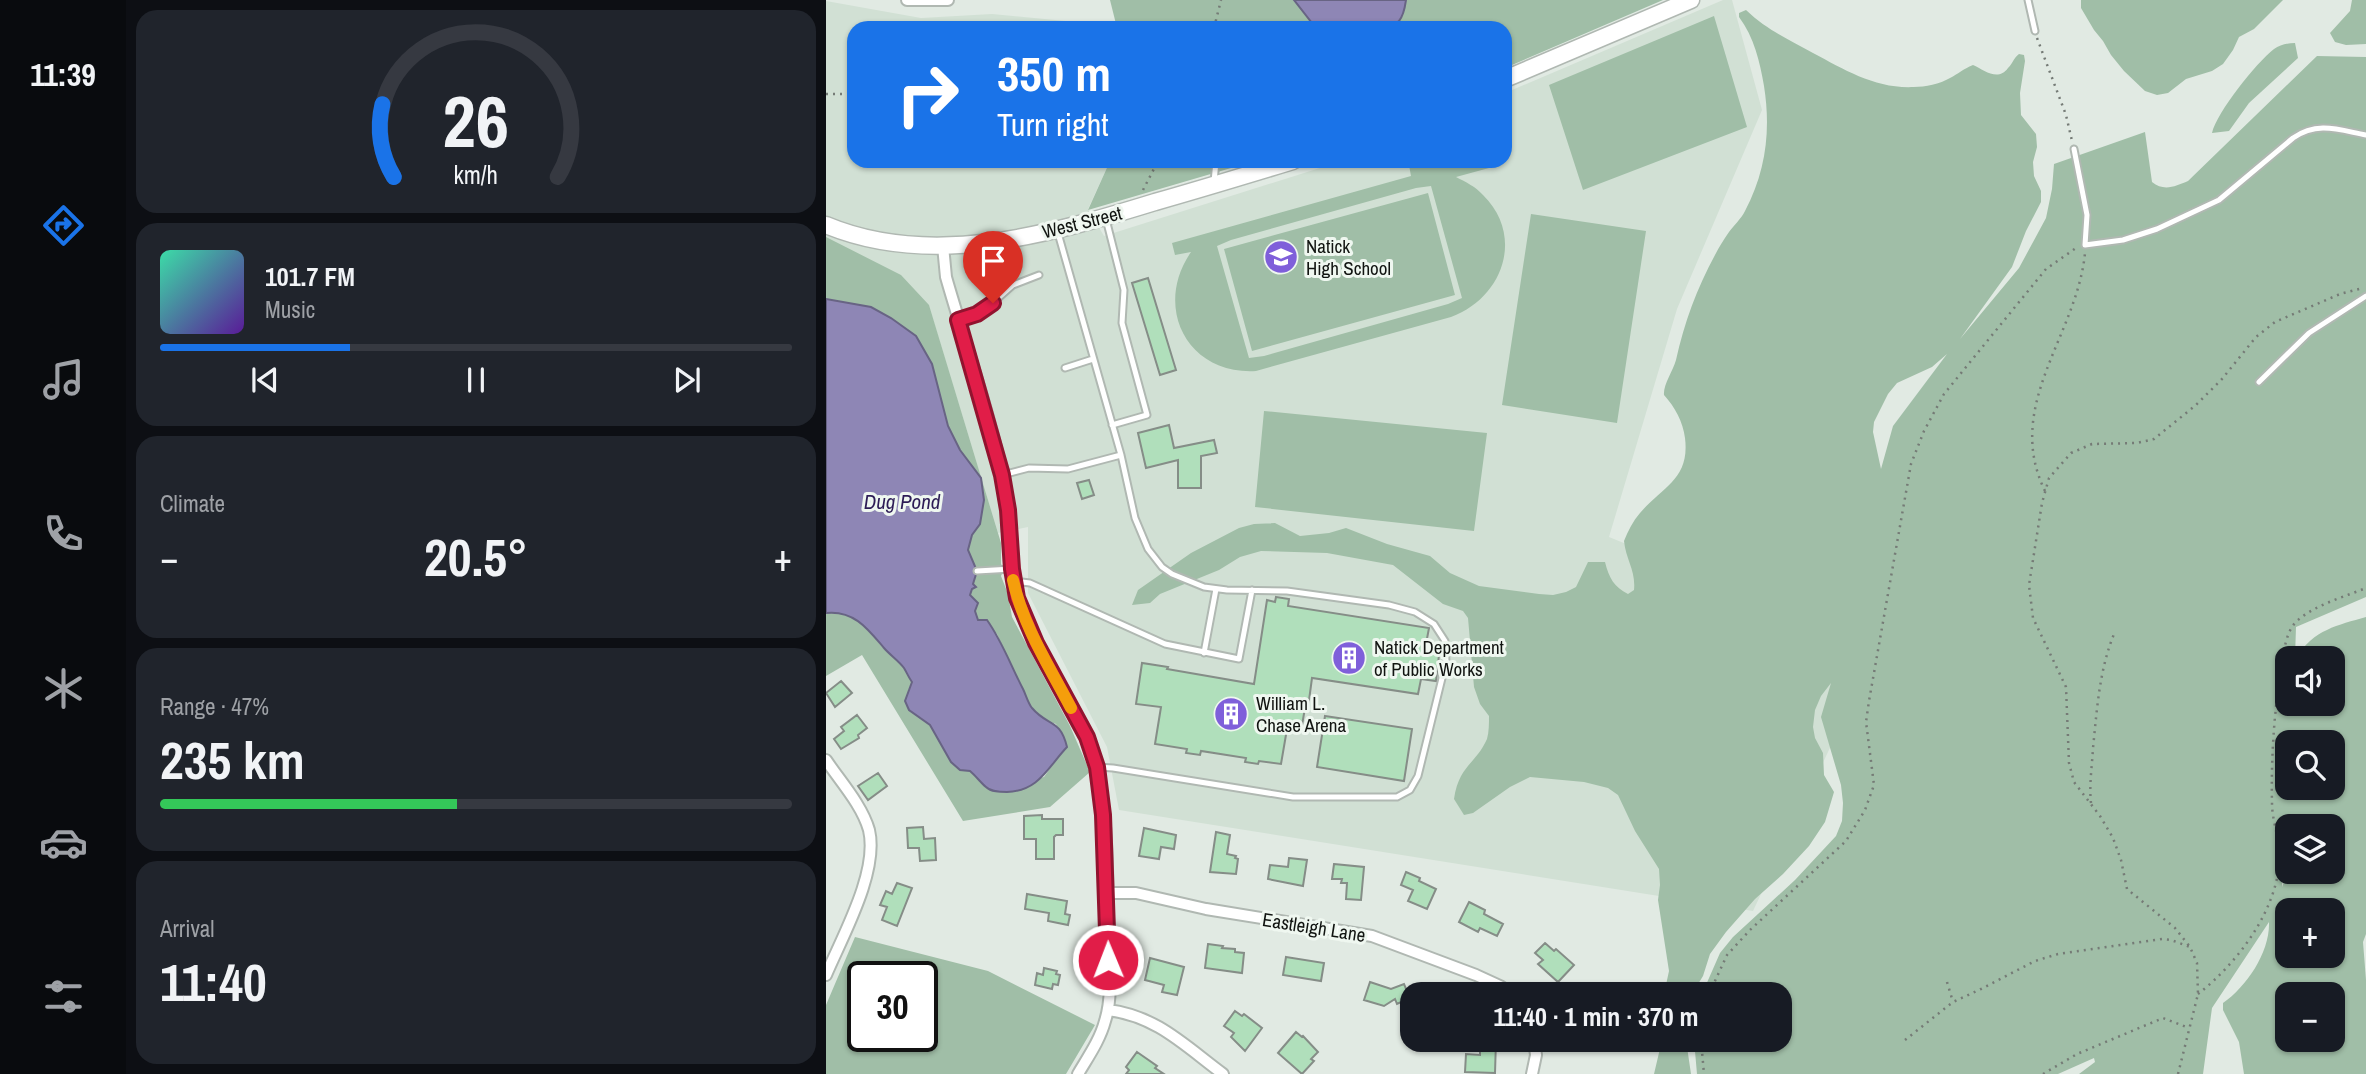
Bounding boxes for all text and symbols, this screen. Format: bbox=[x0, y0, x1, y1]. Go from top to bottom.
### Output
text: 350 m bbox=[997, 40, 1111, 106]
icon: right bbox=[882, 49, 973, 140]
text: 11:39 bbox=[30, 53, 96, 96]
text: 26 bbox=[443, 73, 509, 171]
text: Turn right bbox=[997, 103, 1109, 146]
text: km/h bbox=[454, 158, 498, 192]
street label: West Street bbox=[1039, 199, 1125, 244]
icon: directions bbox=[39, 201, 88, 250]
pin bbox=[963, 231, 1023, 303]
place label: Natick High School bbox=[1306, 233, 1391, 281]
school or university icon: Natick High School bbox=[1262, 238, 1300, 276]
icon: arrive bbox=[974, 242, 1012, 280]
text: 101.7 FM bbox=[265, 259, 355, 294]
text: Music bbox=[265, 294, 315, 325]
icon: music bbox=[39, 355, 88, 404]
icon: previous bbox=[246, 361, 284, 399]
icon: pause bbox=[457, 361, 495, 399]
icon: next bbox=[668, 361, 706, 399]
water label: Dug Pond bbox=[864, 487, 941, 516]
text: Climate bbox=[160, 488, 225, 519]
icon: phone bbox=[39, 509, 88, 558]
text: 20.5° bbox=[424, 522, 528, 592]
text: − bbox=[160, 532, 178, 583]
text: + bbox=[774, 532, 792, 583]
place label: Natick Department of Public Works bbox=[1374, 634, 1505, 682]
building icon: Natick Department of Public Works bbox=[1330, 639, 1368, 677]
map controls bbox=[2275, 646, 2345, 1052]
button: sound bbox=[2275, 646, 2345, 716]
icon: climate bbox=[39, 664, 88, 713]
place label: William L. Chase Arena bbox=[1256, 690, 1346, 738]
text: Range · 47% bbox=[160, 691, 269, 722]
building icon: William L. Chase Arena bbox=[1212, 695, 1250, 733]
text: 235 km bbox=[160, 725, 305, 795]
button: search bbox=[2275, 730, 2345, 800]
button: layers bbox=[2275, 814, 2345, 884]
icon: car bbox=[39, 818, 88, 867]
button: + bbox=[2275, 898, 2345, 968]
street label: Eastleigh Lane bbox=[1261, 906, 1367, 948]
text: Arrival bbox=[160, 913, 215, 944]
position arrow bbox=[1071, 923, 1145, 997]
text: 11:40 bbox=[160, 947, 267, 1017]
speed limit sign: 30 bbox=[847, 961, 938, 1052]
icon: filters bbox=[39, 972, 88, 1021]
button: − bbox=[2275, 982, 2345, 1052]
text: 11:40 · 1 min · 370 m bbox=[1493, 999, 1699, 1034]

